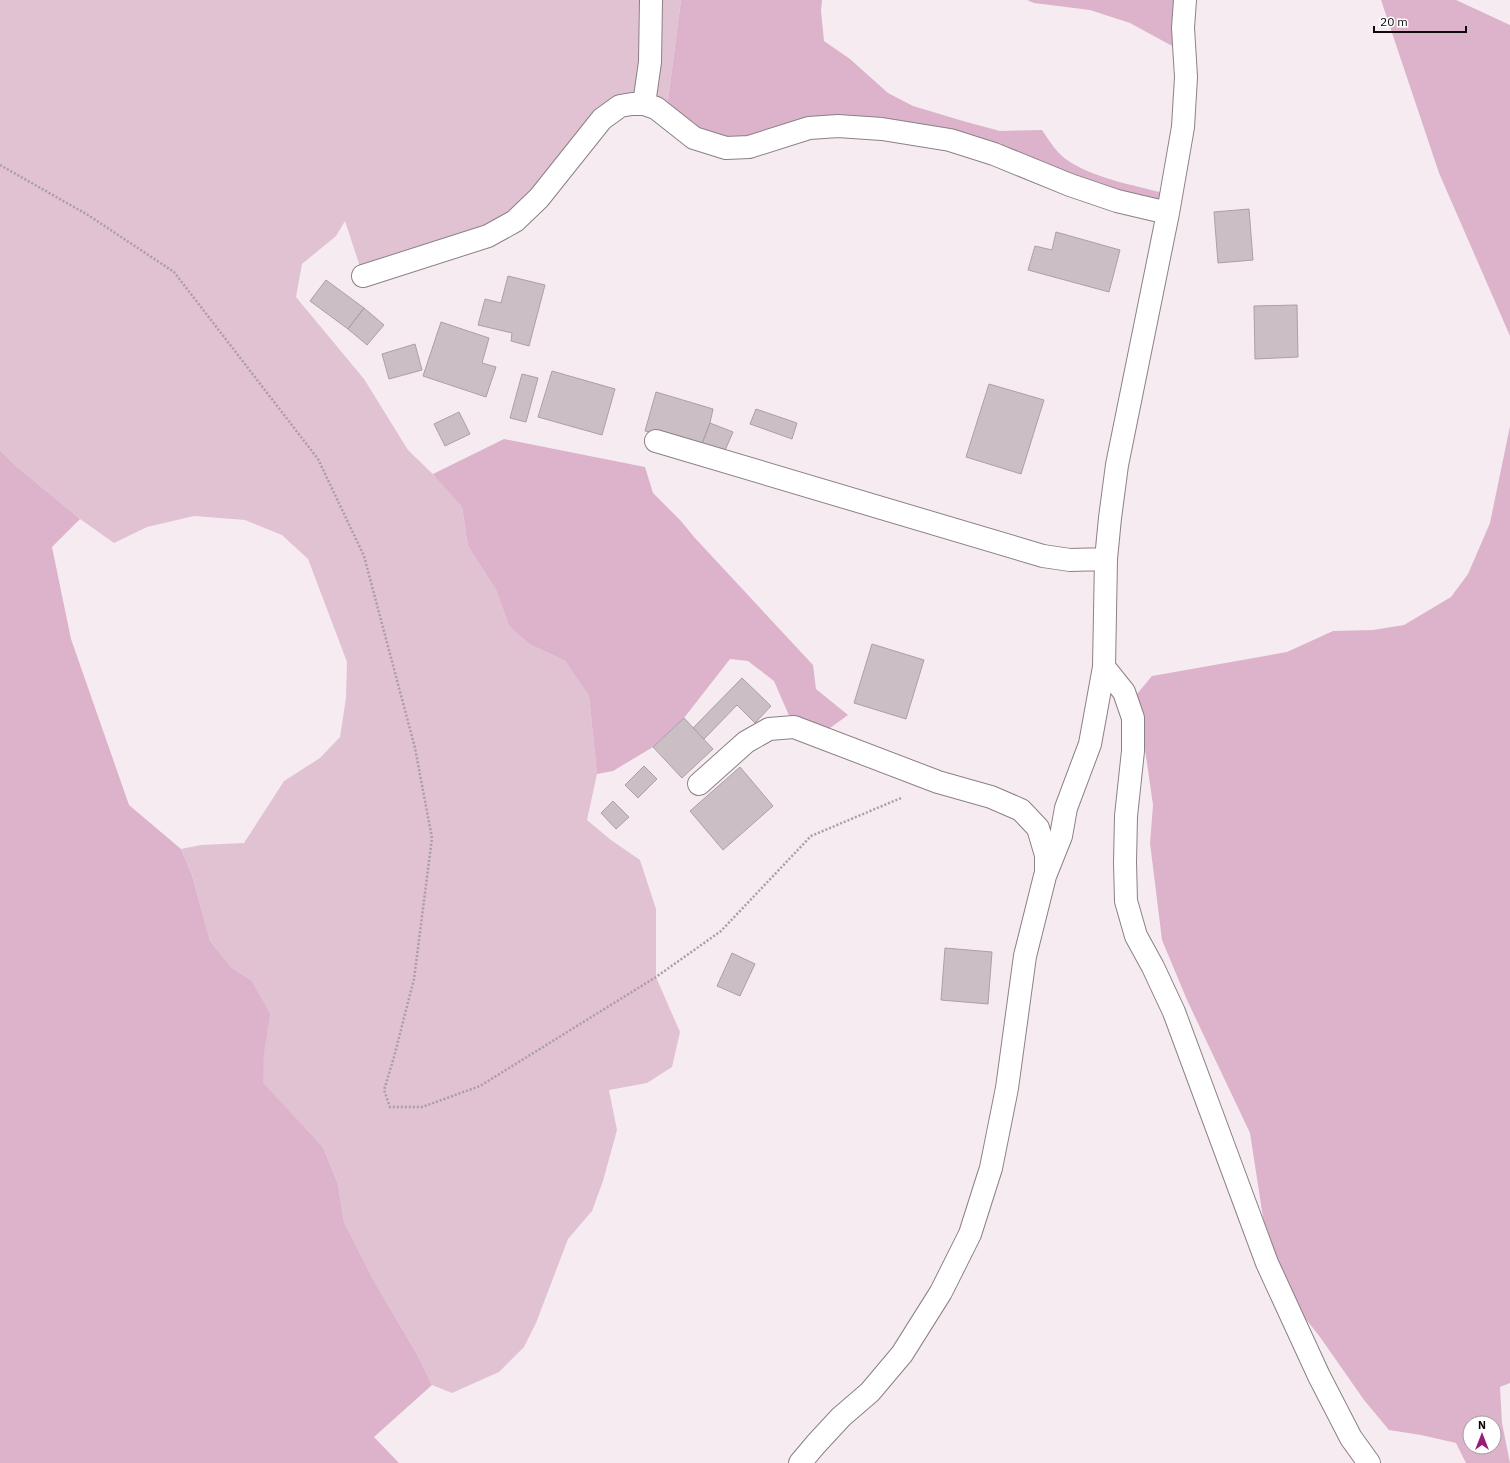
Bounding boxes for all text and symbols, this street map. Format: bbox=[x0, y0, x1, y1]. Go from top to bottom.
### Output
scale bar bbox=[1374, 8, 1466, 34]
text: 20 m bbox=[1380, 14, 1408, 29]
north arrow bbox=[1462, 1415, 1502, 1455]
text: N bbox=[1478, 1418, 1486, 1432]

